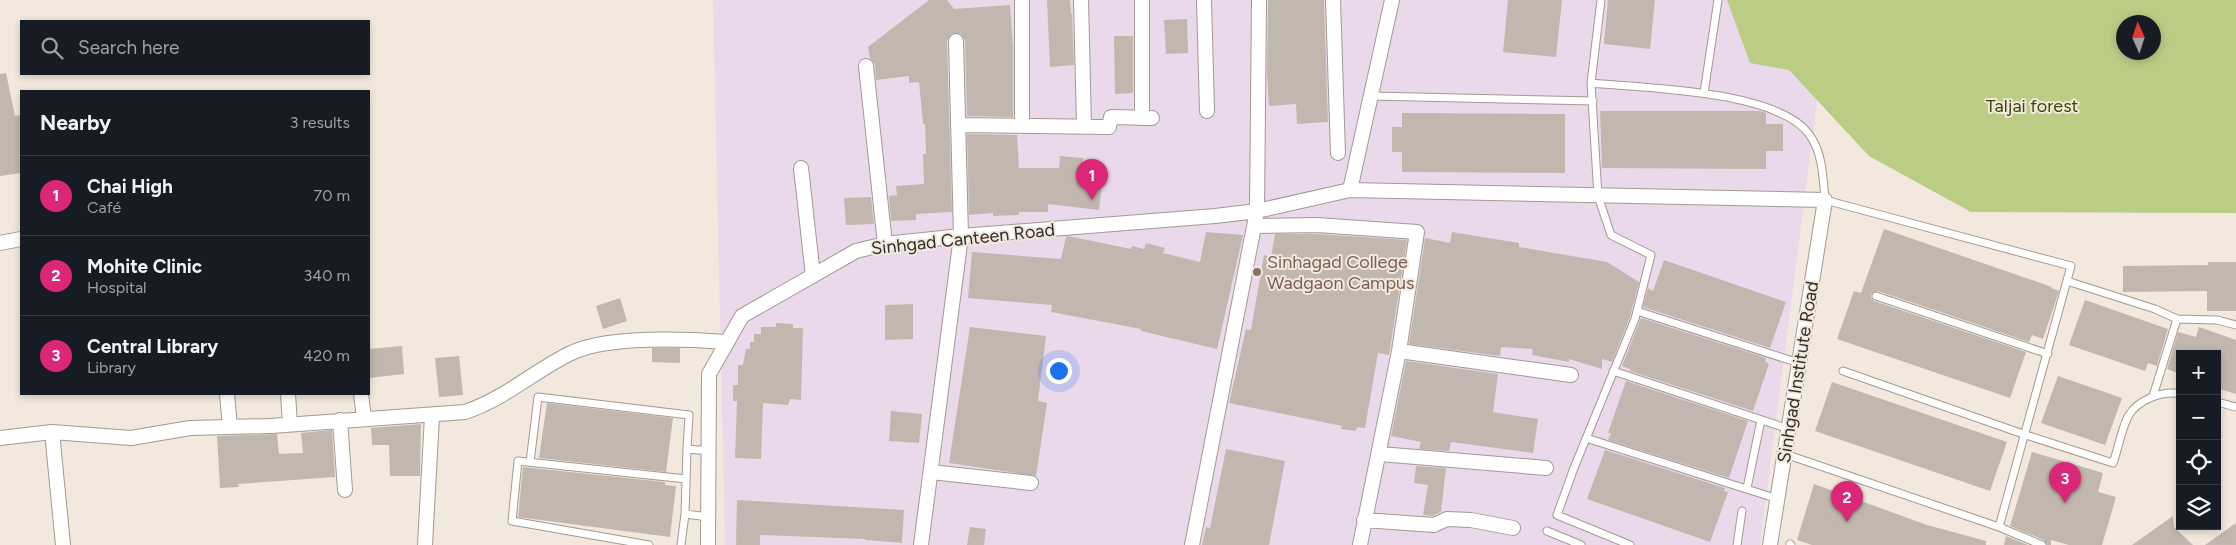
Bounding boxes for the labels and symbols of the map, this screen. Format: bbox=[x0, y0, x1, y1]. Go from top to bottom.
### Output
north arrow bbox=[2116, 15, 2161, 60]
park label: Taljai forest bbox=[1986, 95, 2079, 117]
pin: 1 bbox=[1076, 159, 1108, 200]
street label: Sinhgad Canteen Road bbox=[870, 218, 1056, 260]
place label: Sinhagad College Wadgaon Campus bbox=[1267, 251, 1415, 294]
marker: Sinhagad College Wadgaon Campus bbox=[1251, 266, 1263, 278]
street label: Sinhgad Institute Road bbox=[1773, 280, 1823, 464]
your location bbox=[1046, 358, 1072, 384]
pin: 3 bbox=[2049, 462, 2081, 503]
pin: 2 bbox=[1831, 481, 1863, 522]

